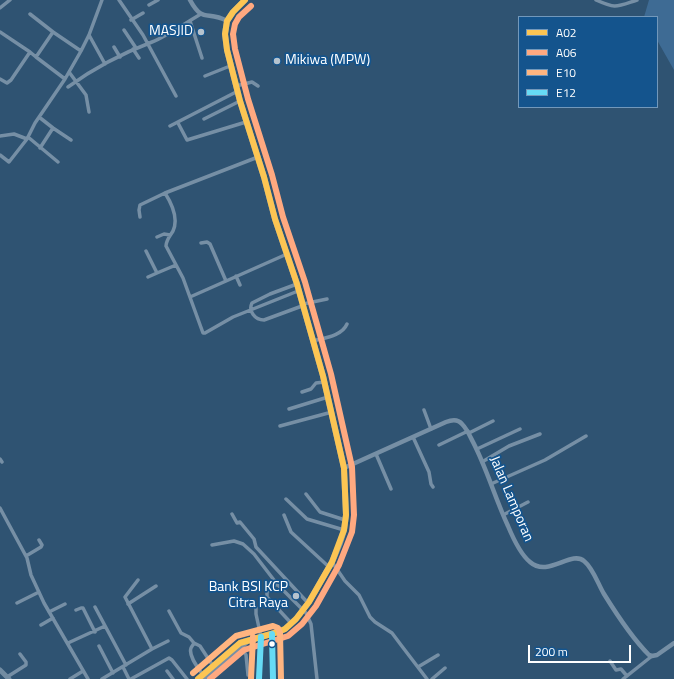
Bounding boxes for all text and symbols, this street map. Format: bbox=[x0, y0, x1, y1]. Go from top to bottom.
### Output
legend bbox=[518, 16, 658, 108]
text: A02 bbox=[556, 23, 577, 42]
place label: MASJID bbox=[149, 24, 193, 40]
marker: MASJID bbox=[196, 27, 206, 37]
text: A06 bbox=[556, 43, 577, 62]
place label: Mikiwa (MPW) bbox=[285, 53, 370, 69]
marker: Mikiwa (MPW) bbox=[272, 56, 282, 66]
text: E10 bbox=[556, 63, 576, 82]
text: E12 bbox=[556, 83, 576, 102]
street label: Jalan Lamporan bbox=[485, 454, 537, 544]
place label: Bank BSI KCP Citra Raya bbox=[209, 580, 288, 612]
marker: Bank BSI KCP Citra Raya bbox=[291, 591, 301, 601]
scale bar bbox=[530, 637, 633, 663]
unlabelled marker bbox=[267, 639, 277, 649]
text: 200 m bbox=[535, 642, 568, 661]

